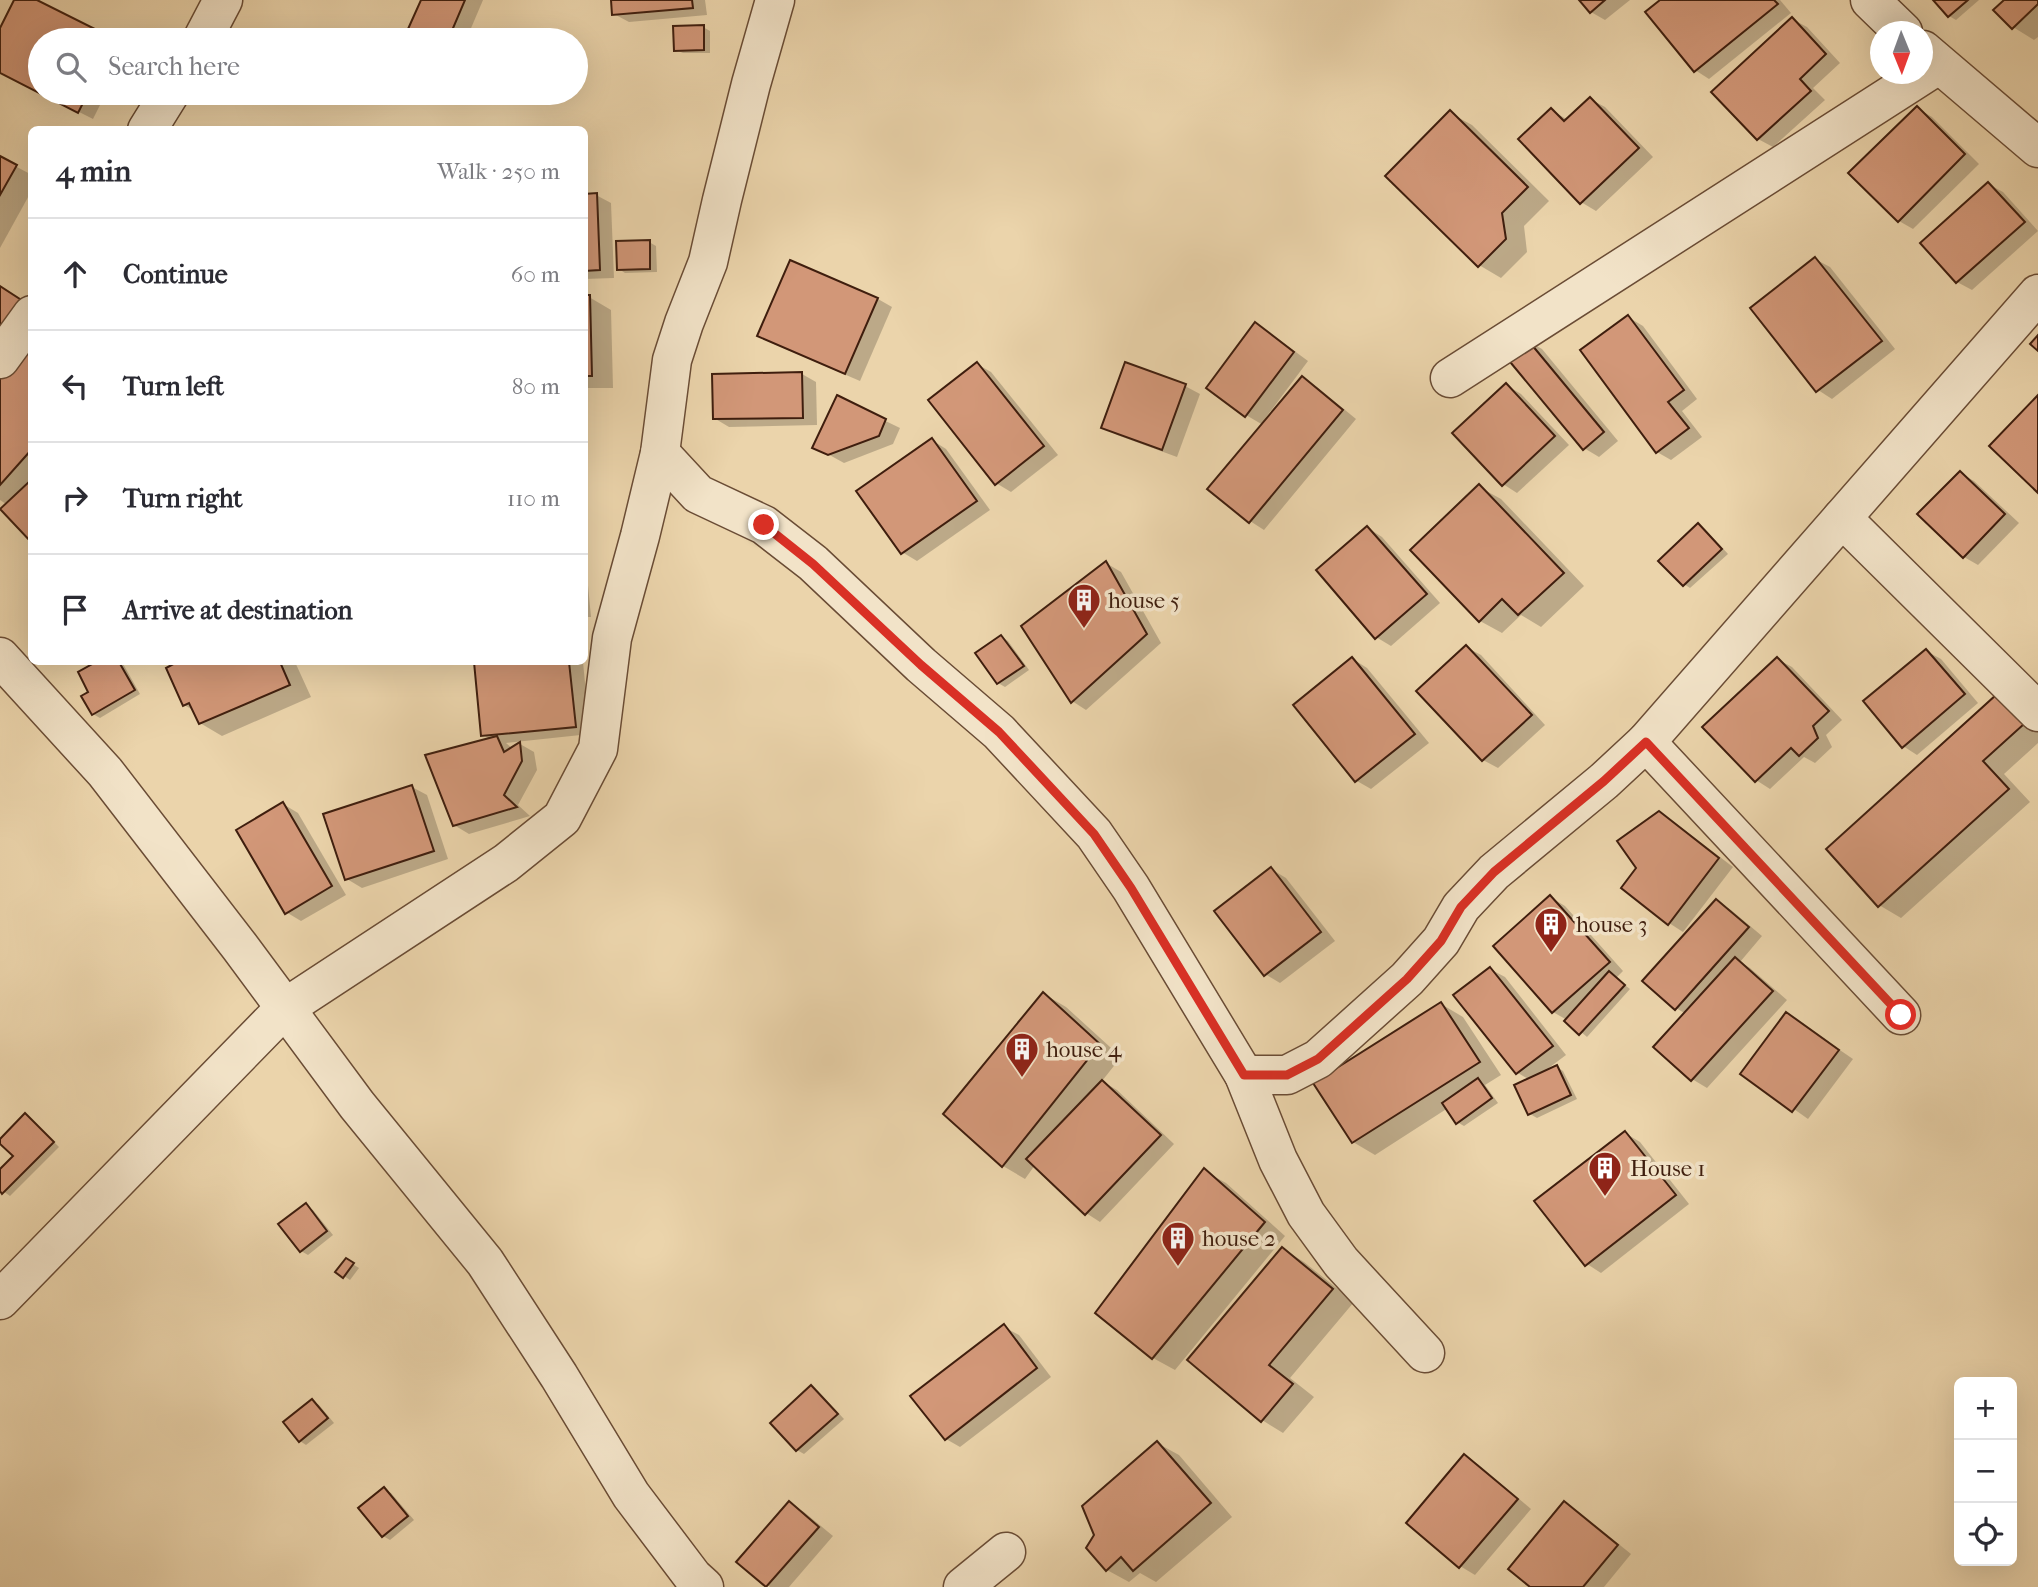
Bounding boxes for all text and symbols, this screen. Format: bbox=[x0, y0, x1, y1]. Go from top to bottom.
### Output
north arrow bbox=[1870, 21, 1933, 84]
search box bbox=[28, 28, 588, 105]
icon: search bbox=[52, 48, 90, 86]
text: Search here bbox=[108, 51, 240, 82]
text: 4 min bbox=[56, 154, 131, 189]
text: Walk · 250 m bbox=[437, 158, 560, 185]
icon: ahead bbox=[56, 255, 94, 293]
text: Continue bbox=[123, 259, 228, 290]
text: 60 m bbox=[511, 261, 560, 288]
icon: left bbox=[56, 367, 94, 405]
text: Turn left bbox=[123, 371, 224, 402]
text: 80 m bbox=[512, 373, 560, 400]
icon: right bbox=[56, 479, 94, 517]
text: Turn right bbox=[123, 483, 243, 514]
text: 110 m bbox=[507, 485, 560, 512]
route end bbox=[748, 509, 779, 540]
building icon: house 5 bbox=[1065, 581, 1103, 630]
place label: house 5 bbox=[1108, 587, 1180, 614]
icon: arrive bbox=[56, 591, 94, 629]
text: Arrive at destination bbox=[123, 595, 353, 626]
building icon: house 3 bbox=[1532, 905, 1570, 954]
place label: house 3 bbox=[1576, 911, 1648, 938]
route start bbox=[1885, 999, 1916, 1030]
building icon: house 4 bbox=[1003, 1030, 1041, 1079]
place label: house 4 bbox=[1046, 1036, 1123, 1063]
building icon: House 1 bbox=[1586, 1149, 1624, 1198]
place label: House 1 bbox=[1630, 1155, 1705, 1182]
building icon: house 2 bbox=[1159, 1219, 1197, 1268]
place label: house 2 bbox=[1202, 1225, 1276, 1252]
map controls bbox=[1954, 1377, 2017, 1566]
button: + bbox=[1954, 1377, 2017, 1440]
button: − bbox=[1954, 1440, 2017, 1503]
button: locate bbox=[1954, 1503, 2017, 1566]

